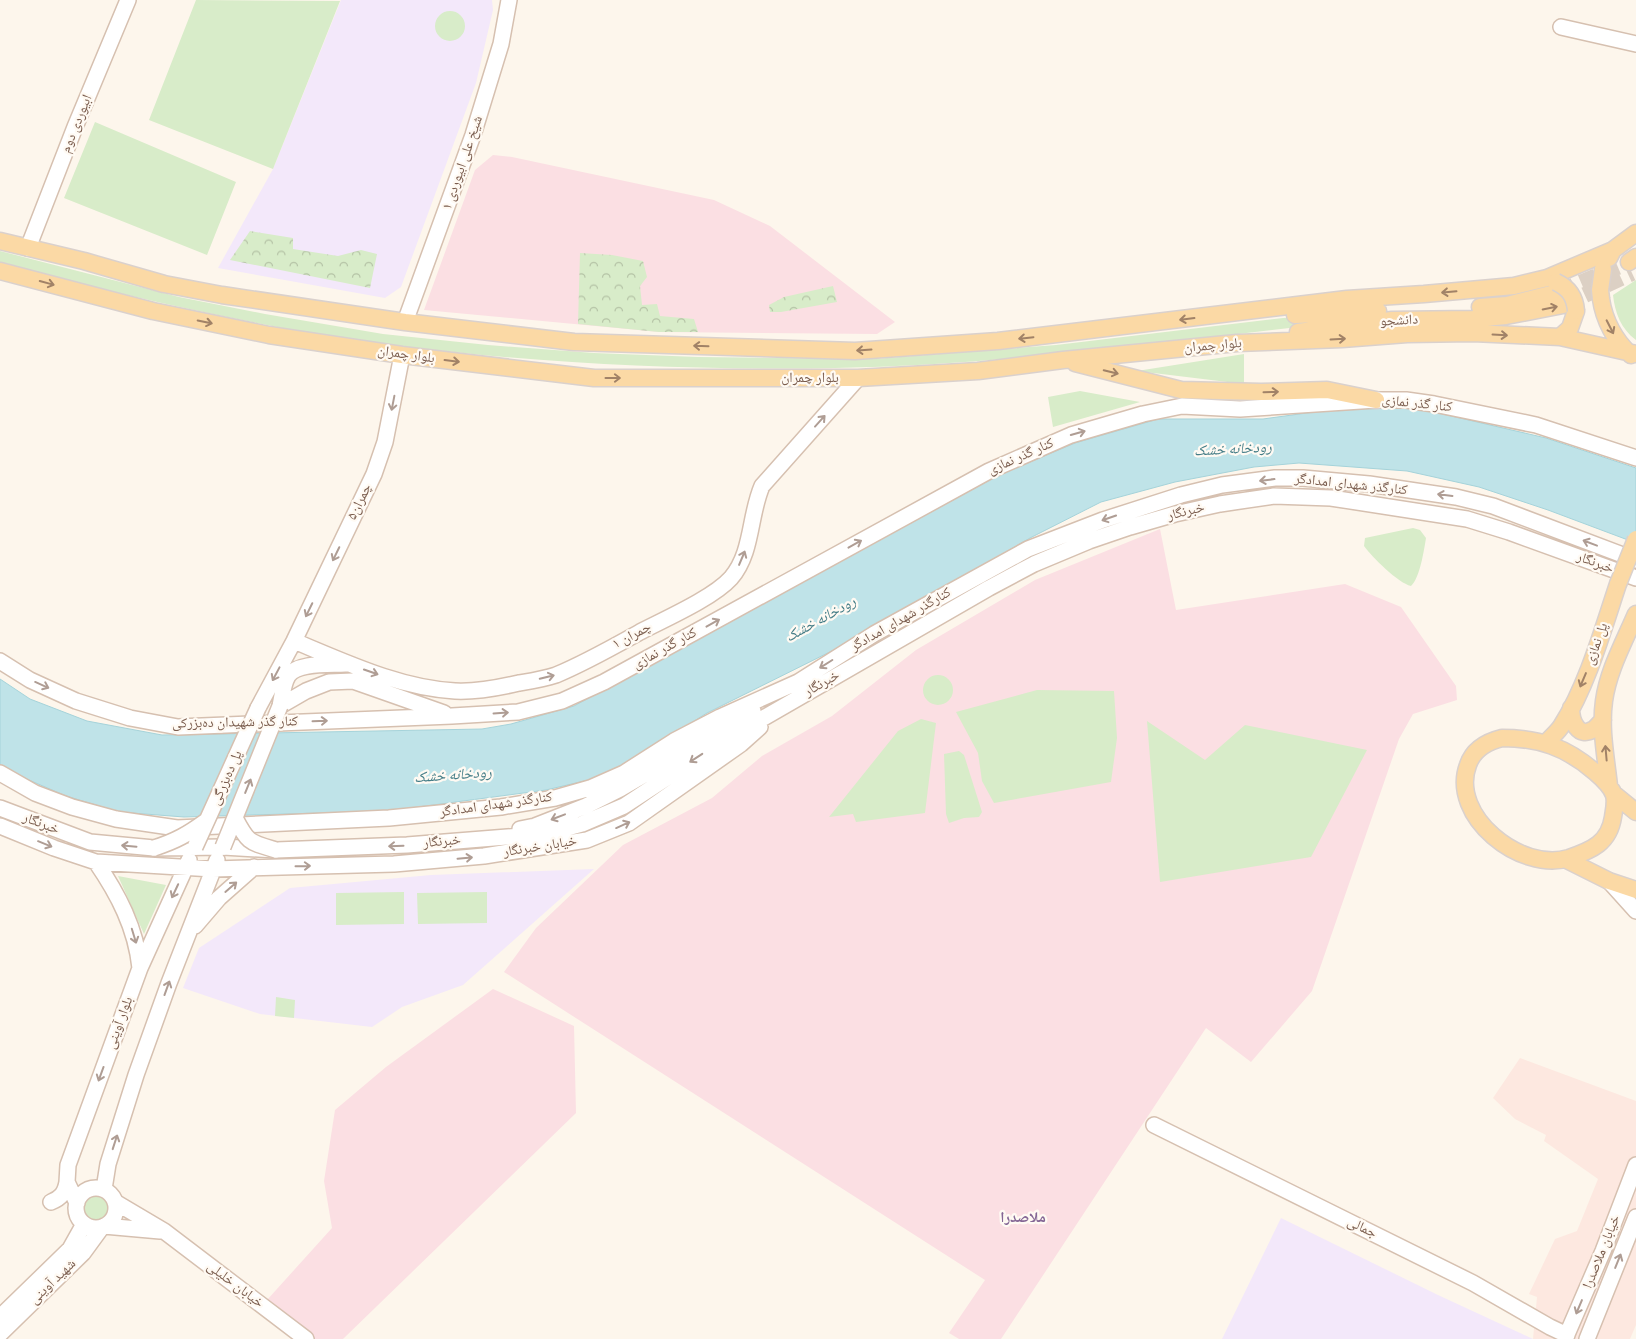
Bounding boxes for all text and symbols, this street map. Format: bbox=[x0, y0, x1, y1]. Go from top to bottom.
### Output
street label: ابیوردی دوم bbox=[58, 92, 96, 156]
street label: شیخ علی ابیوردی ۱ bbox=[439, 114, 487, 212]
one-way arrow bbox=[39, 279, 55, 288]
one-way arrow bbox=[1441, 287, 1457, 297]
one-way arrow bbox=[1542, 302, 1558, 312]
street label: دانشجو bbox=[1380, 312, 1419, 330]
one-way arrow bbox=[1179, 314, 1195, 324]
one-way arrow bbox=[197, 317, 213, 327]
one-way arrow bbox=[1605, 319, 1615, 334]
one-way arrow bbox=[1492, 330, 1508, 339]
one-way arrow bbox=[1018, 333, 1034, 343]
one-way arrow bbox=[1329, 334, 1345, 343]
street label: بلوار چمران bbox=[1183, 335, 1243, 357]
one-way arrow bbox=[693, 341, 710, 351]
street label: بلوار چمران bbox=[376, 343, 436, 367]
one-way arrow bbox=[856, 345, 872, 354]
one-way arrow bbox=[443, 356, 459, 366]
one-way arrow bbox=[1102, 368, 1118, 377]
street label: بلوار چمران bbox=[781, 370, 839, 387]
one-way arrow bbox=[605, 373, 621, 383]
one-way arrow bbox=[1262, 387, 1279, 397]
street label: کنار گذر نمازی bbox=[1381, 392, 1453, 416]
one-way arrow bbox=[387, 395, 397, 411]
one-way arrow bbox=[814, 414, 826, 427]
one-way arrow bbox=[1070, 427, 1086, 437]
street label: کنار گذر نمازی bbox=[985, 435, 1057, 479]
water label: رودخانه خشک bbox=[1194, 438, 1273, 462]
street label: کنارگذر شهدای امدادگر bbox=[1293, 471, 1408, 499]
one-way arrow bbox=[1259, 475, 1275, 485]
street label: چمران۵ bbox=[344, 481, 376, 523]
one-way arrow bbox=[1438, 490, 1454, 500]
street label: خبرنگار bbox=[1165, 499, 1207, 525]
one-way arrow bbox=[1101, 513, 1117, 523]
one-way arrow bbox=[1583, 538, 1599, 547]
one-way arrow bbox=[847, 539, 862, 549]
one-way arrow bbox=[330, 546, 340, 561]
street label: خبرنگار bbox=[1573, 548, 1616, 577]
one-way arrow bbox=[738, 551, 748, 566]
street label: کنارگذر شهدای امدادگر bbox=[847, 584, 955, 656]
water label: رودخانه خشک bbox=[782, 593, 860, 647]
one-way arrow bbox=[304, 602, 313, 617]
one-way arrow bbox=[705, 617, 719, 627]
street label: چمران ۱ bbox=[610, 619, 654, 653]
street label: پل نمازی bbox=[1582, 620, 1613, 667]
street label: کنار گذر نمازی bbox=[630, 624, 700, 674]
one-way arrow bbox=[819, 660, 833, 670]
one-way arrow bbox=[271, 667, 281, 682]
one-way arrow bbox=[363, 667, 379, 677]
street label: خبرنگار bbox=[800, 667, 843, 701]
one-way arrow bbox=[539, 672, 555, 681]
one-way arrow bbox=[1578, 672, 1587, 687]
one-way arrow bbox=[34, 681, 49, 691]
one-way arrow bbox=[492, 708, 508, 718]
street label: کنار گذر شهیدان ده‌بزرکی bbox=[172, 713, 298, 733]
one-way arrow bbox=[312, 717, 328, 726]
one-way arrow bbox=[1601, 745, 1610, 761]
street label: پل ده‌بزرگی bbox=[207, 748, 247, 808]
one-way arrow bbox=[689, 753, 703, 764]
water label: رودخانه خشک bbox=[414, 764, 493, 788]
one-way arrow bbox=[244, 779, 253, 794]
street label: کنارگذر شهدای امدادگر bbox=[438, 789, 554, 821]
street label: خبرنگار bbox=[19, 809, 62, 839]
one-way arrow bbox=[551, 813, 566, 822]
one-way arrow bbox=[615, 819, 630, 829]
street label: خبرنگار bbox=[421, 832, 462, 852]
street label: خیابان خبرنگار bbox=[501, 833, 578, 861]
one-way arrow bbox=[37, 840, 52, 849]
one-way arrow bbox=[121, 841, 137, 850]
one-way arrow bbox=[388, 841, 404, 850]
one-way arrow bbox=[457, 853, 473, 863]
one-way arrow bbox=[294, 861, 311, 871]
one-way arrow bbox=[225, 881, 238, 893]
one-way arrow bbox=[170, 883, 179, 898]
one-way arrow bbox=[129, 928, 139, 944]
one-way arrow bbox=[163, 981, 172, 996]
street label: بلوار آوینی bbox=[103, 994, 137, 1051]
one-way arrow bbox=[96, 1066, 105, 1081]
one-way arrow bbox=[110, 1134, 120, 1150]
district label: ملاصدرا bbox=[1000, 1209, 1046, 1228]
street label: خیابان ملاصدرا bbox=[1580, 1213, 1624, 1291]
street label: جمالی bbox=[1344, 1214, 1380, 1242]
one-way arrow bbox=[1613, 1254, 1623, 1269]
street label: شهید آوینی bbox=[26, 1256, 80, 1308]
street label: خیابان خلیلی bbox=[203, 1258, 267, 1312]
one-way arrow bbox=[1573, 1299, 1583, 1314]

